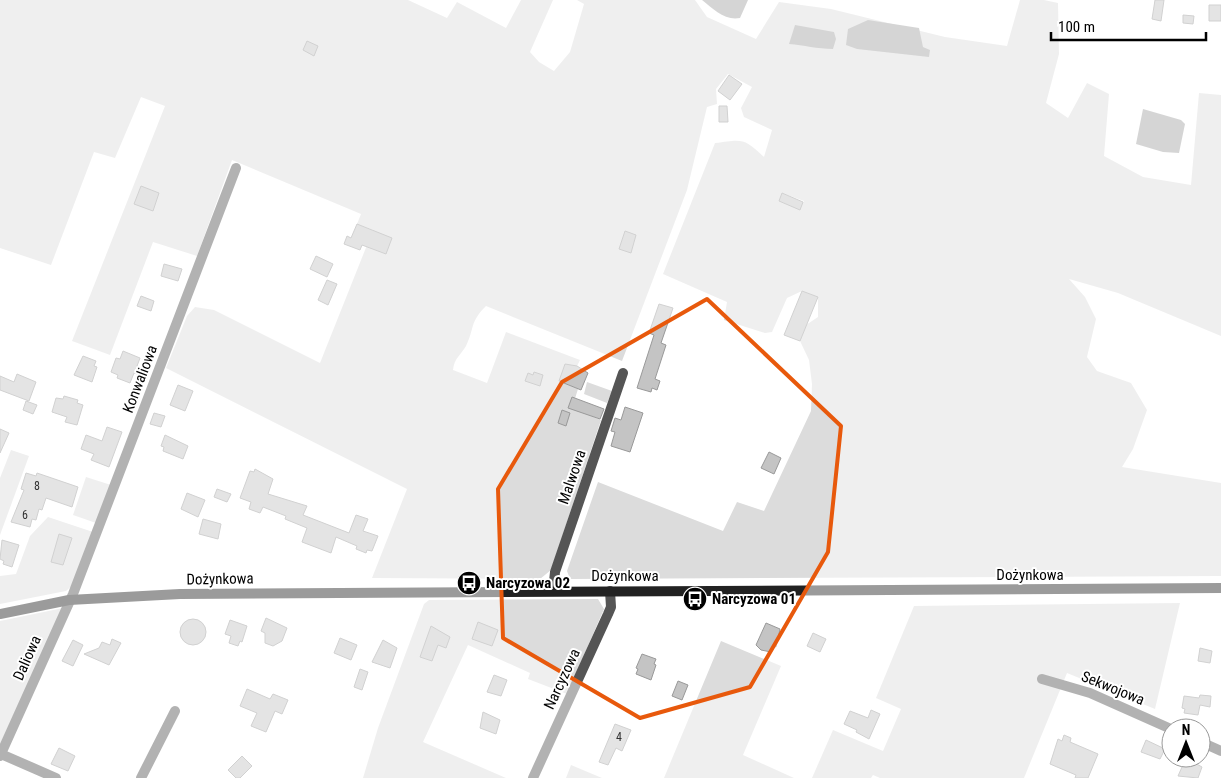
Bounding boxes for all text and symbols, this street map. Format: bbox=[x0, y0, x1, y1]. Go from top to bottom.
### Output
scale bar bbox=[1051, 10, 1206, 42]
text: 100 m bbox=[1058, 18, 1095, 36]
street label: Konwaliowa bbox=[119, 343, 161, 415]
street label: Malwowa bbox=[554, 448, 590, 506]
house number: 8 bbox=[34, 479, 40, 493]
house number: 6 bbox=[22, 508, 28, 522]
street label: Dożynkowa bbox=[996, 566, 1064, 584]
street label: Dożynkowa bbox=[591, 567, 659, 585]
street label: Dożynkowa bbox=[186, 569, 254, 589]
bus stop icon: Narcyzowa 02 bbox=[456, 570, 482, 596]
place label: Narcyzowa 02 bbox=[486, 574, 570, 592]
bus stop icon: Narcyzowa 01 bbox=[682, 586, 708, 612]
place label: Narcyzowa 01 bbox=[712, 590, 796, 608]
street label: Daliowa bbox=[9, 633, 45, 683]
street label: Narcyzowa bbox=[540, 646, 584, 712]
street label: Sekwojowa bbox=[1079, 667, 1147, 709]
north arrow bbox=[1161, 718, 1211, 768]
text: N bbox=[1182, 722, 1190, 738]
house number: 4 bbox=[616, 730, 622, 744]

